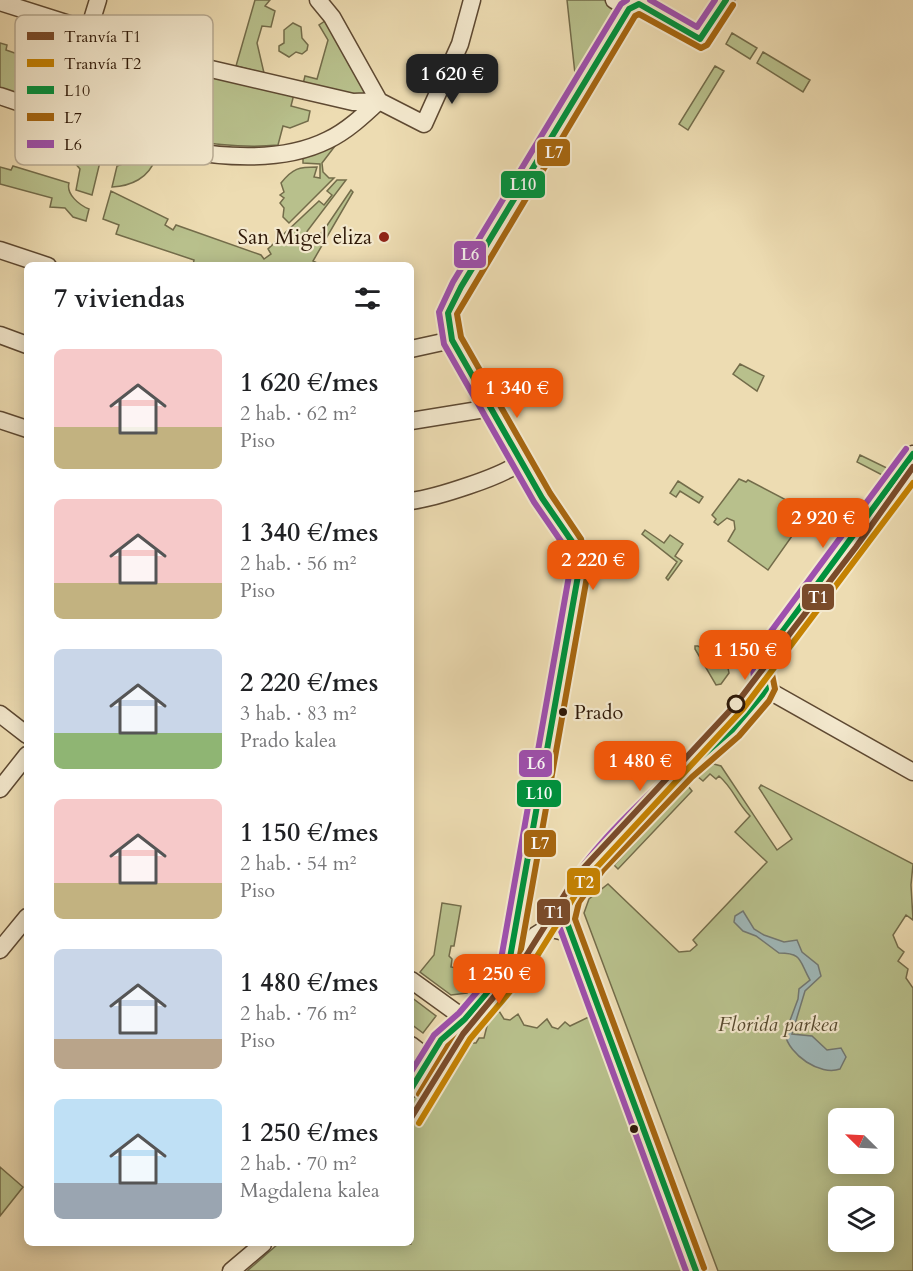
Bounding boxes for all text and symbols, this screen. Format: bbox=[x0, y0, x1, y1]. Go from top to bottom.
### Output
legend bbox=[15, 15, 213, 165]
text: Tranvía T1 bbox=[64, 26, 141, 48]
text: Tranvía T2 bbox=[64, 53, 141, 75]
pin: 1 620 € bbox=[397, 54, 507, 105]
text: 1 620 € bbox=[420, 60, 484, 87]
text: L10 bbox=[64, 80, 90, 102]
text: L7 bbox=[64, 107, 82, 129]
text: L6 bbox=[64, 134, 82, 156]
line badge: L7 bbox=[536, 138, 571, 167]
text: L7 bbox=[545, 142, 563, 164]
line badge: L10 bbox=[500, 170, 546, 199]
text: L10 bbox=[510, 174, 536, 196]
place label: San Migel eliza bbox=[238, 223, 372, 252]
marker: San Migel eliza bbox=[377, 230, 391, 244]
line badge: L6 bbox=[453, 240, 487, 269]
text: L6 bbox=[461, 244, 479, 266]
text: 7 viviendas bbox=[54, 281, 185, 316]
icon: filters bbox=[351, 282, 384, 315]
text: 1 620 €/mes bbox=[240, 365, 378, 400]
pin: 1 340 € bbox=[462, 368, 572, 419]
icon: home bbox=[102, 373, 174, 445]
text: 1 340 € bbox=[485, 374, 549, 401]
text: 2 hab. · 62 m² bbox=[240, 400, 356, 427]
text: Piso bbox=[240, 427, 275, 454]
pin: 2 920 € bbox=[768, 498, 878, 549]
text: 2 920 € bbox=[791, 504, 855, 531]
text: 1 340 €/mes bbox=[240, 515, 378, 550]
icon: home bbox=[102, 523, 174, 595]
pin: 2 220 € bbox=[538, 540, 648, 591]
text: 2 220 € bbox=[561, 546, 625, 573]
text: 2 hab. · 56 m² bbox=[240, 550, 356, 577]
text: Piso bbox=[240, 577, 275, 604]
line badge: T1 bbox=[801, 583, 835, 611]
text: T1 bbox=[808, 587, 828, 609]
pin: 1 150 € bbox=[690, 630, 800, 681]
text: 1 150 € bbox=[713, 636, 777, 663]
text: 2 220 €/mes bbox=[240, 665, 378, 700]
icon: home bbox=[102, 673, 174, 745]
unlabelled marker bbox=[727, 695, 745, 713]
place label: Prado bbox=[574, 699, 623, 726]
text: 3 hab. · 83 m² bbox=[240, 700, 356, 727]
marker: Prado bbox=[557, 706, 569, 718]
text: Prado kalea bbox=[240, 727, 337, 754]
pin: 1 480 € bbox=[585, 741, 695, 792]
text: 1 480 € bbox=[608, 747, 672, 774]
line badge: L6 bbox=[518, 749, 553, 778]
text: L6 bbox=[527, 753, 545, 775]
line badge: L10 bbox=[516, 779, 562, 808]
text: L10 bbox=[526, 783, 552, 805]
text: 1 150 €/mes bbox=[240, 815, 378, 850]
icon: home bbox=[102, 823, 174, 895]
line badge: L7 bbox=[523, 829, 557, 858]
text: L7 bbox=[531, 833, 549, 855]
text: 2 hab. · 54 m² bbox=[240, 850, 356, 877]
line badge: T2 bbox=[566, 867, 601, 896]
text: T2 bbox=[574, 872, 594, 894]
text: Piso bbox=[240, 877, 275, 904]
line badge: T1 bbox=[536, 898, 571, 926]
text: T1 bbox=[544, 902, 564, 924]
pin: 1 250 € bbox=[444, 954, 554, 1005]
text: 1 250 € bbox=[467, 960, 531, 987]
text: 1 480 €/mes bbox=[240, 965, 378, 1000]
icon: home bbox=[102, 973, 174, 1045]
text: 2 hab. · 76 m² bbox=[240, 1000, 356, 1027]
park label: Florida parkea bbox=[718, 1010, 838, 1039]
text: Piso bbox=[240, 1027, 275, 1054]
north arrow bbox=[828, 1108, 894, 1174]
map controls bbox=[828, 1108, 894, 1252]
text: 1 250 €/mes bbox=[240, 1115, 378, 1150]
icon: home bbox=[102, 1123, 174, 1195]
unlabelled marker bbox=[628, 1123, 640, 1135]
text: 2 hab. · 70 m² bbox=[240, 1150, 356, 1177]
text: Magdalena kalea bbox=[240, 1177, 380, 1204]
button: layers bbox=[828, 1186, 894, 1252]

